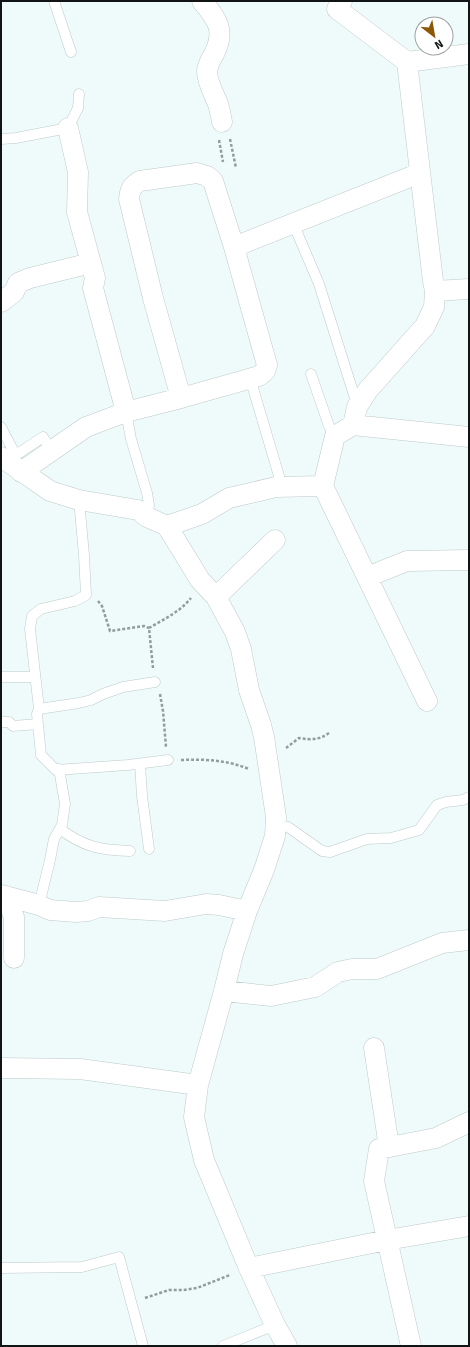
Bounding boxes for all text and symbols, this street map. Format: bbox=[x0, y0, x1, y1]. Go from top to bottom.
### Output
north arrow bbox=[414, 16, 454, 56]
text: N bbox=[432, 37, 446, 52]

